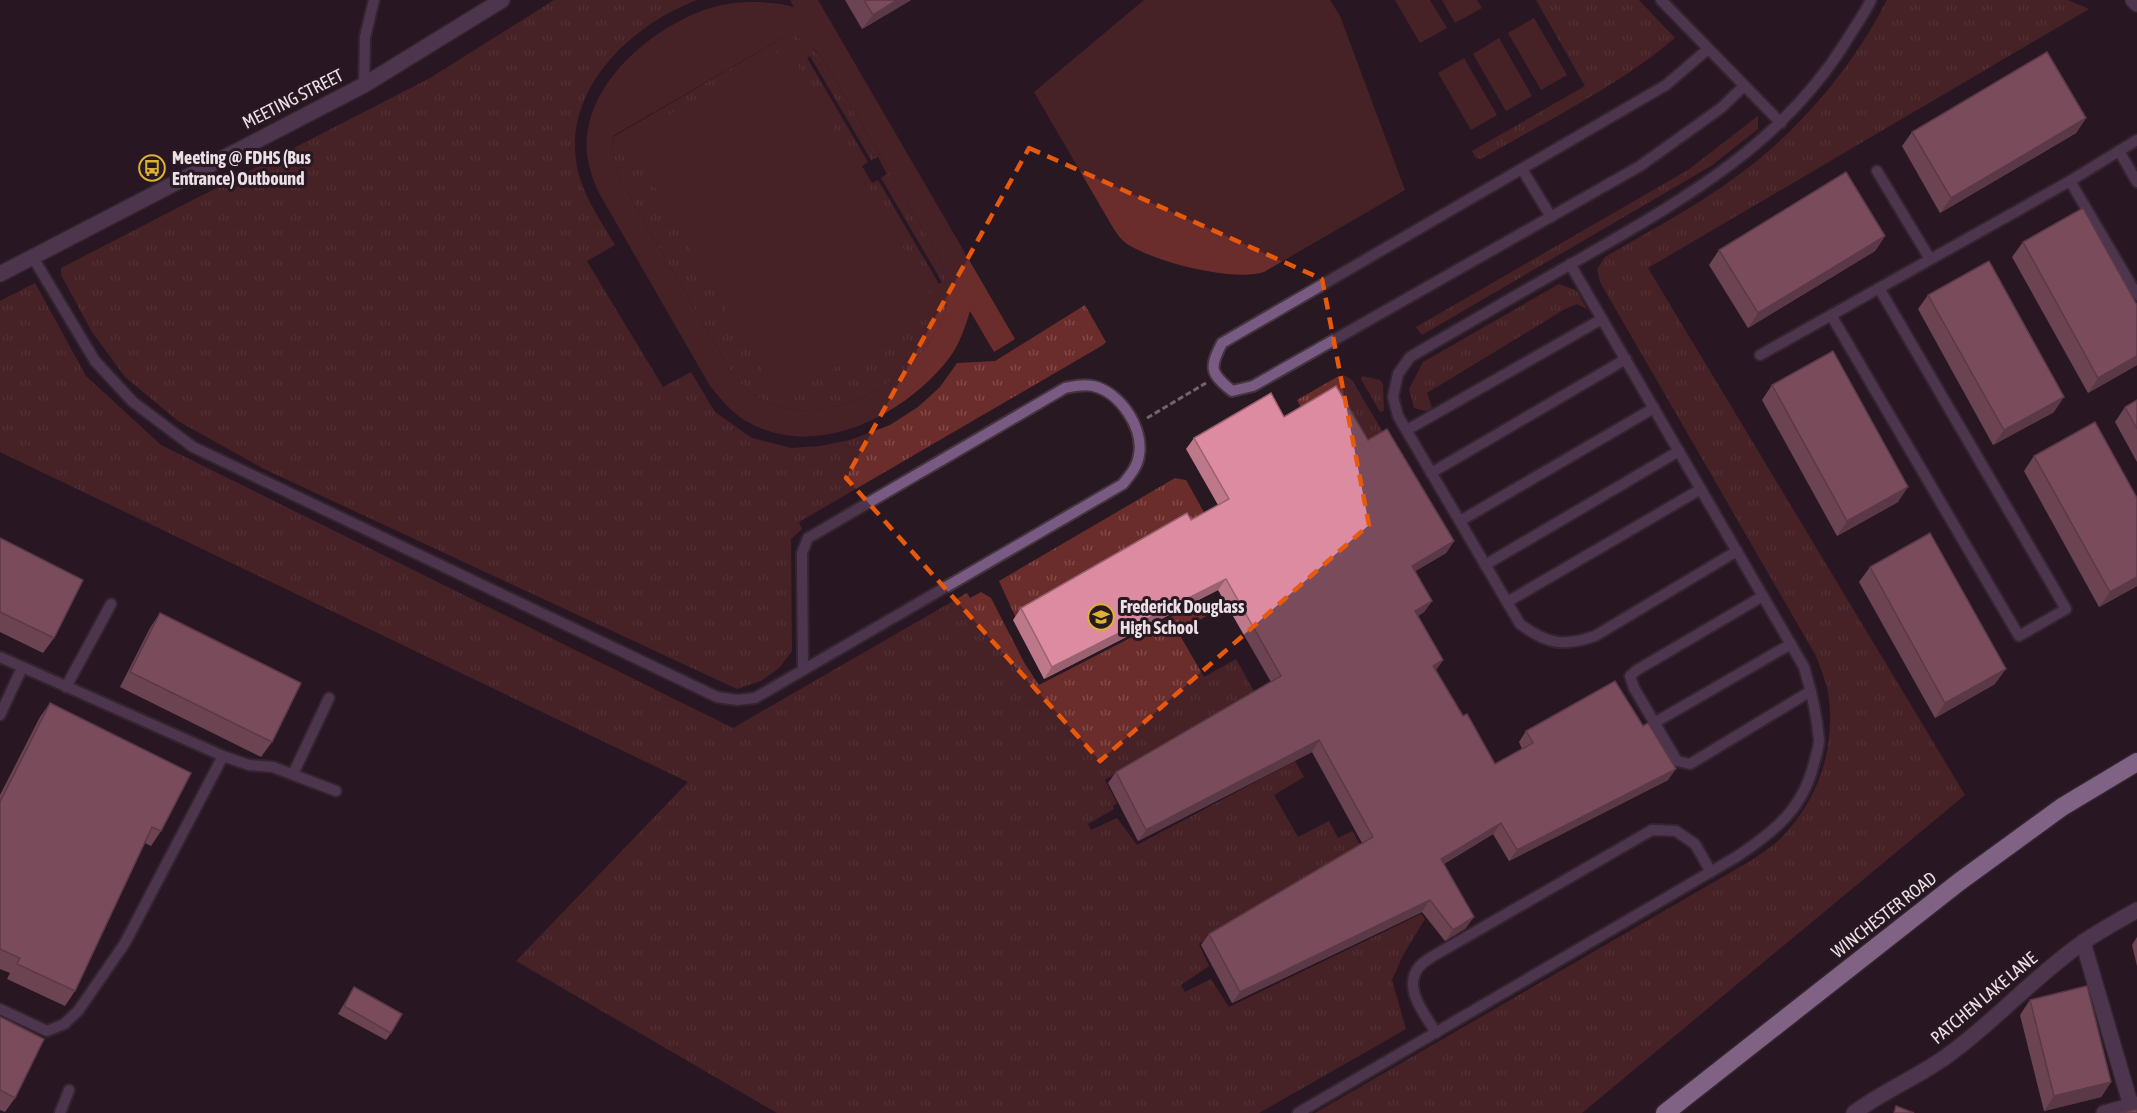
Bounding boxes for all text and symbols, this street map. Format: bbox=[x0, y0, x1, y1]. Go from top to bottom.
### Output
street label: MEETING STREET bbox=[239, 64, 347, 133]
place label: Meeting @ FDHS (Bus Entrance) Outbound bbox=[172, 147, 311, 189]
bus stop icon: Meeting @ FDHS (Bus Entrance) Outbound bbox=[137, 153, 167, 183]
place label: Frederick Douglass High School bbox=[1120, 596, 1245, 638]
school or university icon: Frederick Douglass High School bbox=[1086, 602, 1116, 632]
street label: WINCHESTER ROAD bbox=[1827, 867, 1940, 962]
street label: PATCHEN LAKE LANE bbox=[1926, 947, 2041, 1048]

